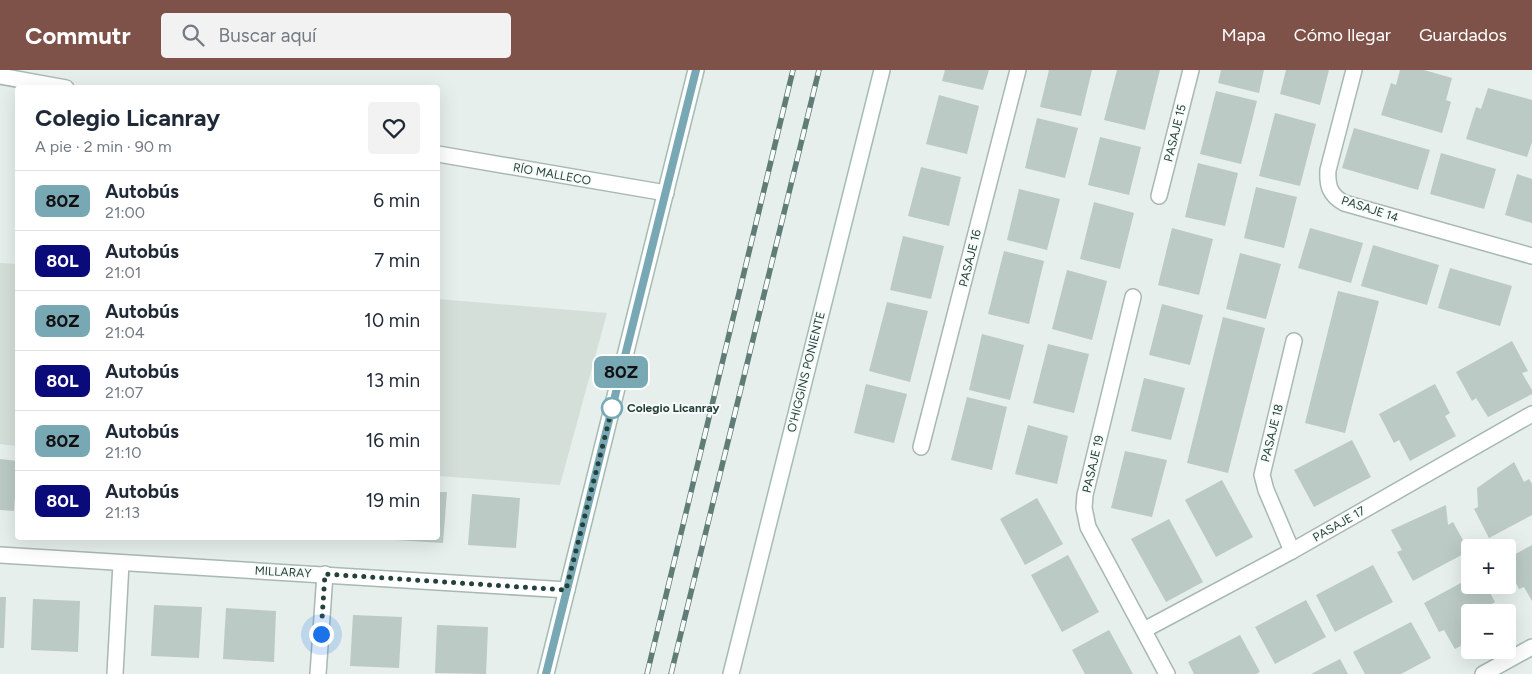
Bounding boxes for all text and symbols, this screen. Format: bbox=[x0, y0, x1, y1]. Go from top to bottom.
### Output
search box bbox=[161, 13, 511, 58]
text: Commutr bbox=[25, 21, 131, 50]
icon: search bbox=[179, 21, 207, 49]
text: Buscar aquí bbox=[219, 24, 316, 47]
text: Mapa bbox=[1221, 24, 1266, 46]
text: Cómo llegar bbox=[1294, 24, 1391, 46]
text: Guardados bbox=[1419, 24, 1507, 46]
button: heart bbox=[368, 102, 420, 154]
text: Colegio Licanray bbox=[35, 103, 220, 132]
street label: PASAJE 15 bbox=[1161, 103, 1189, 163]
text: A pie · 2 min · 90 m bbox=[35, 137, 172, 156]
street label: RÍO MALLECO bbox=[512, 160, 592, 188]
text: Autobús bbox=[105, 180, 179, 203]
text: 6 min bbox=[373, 189, 420, 212]
text: 80Z bbox=[45, 190, 80, 212]
street label: PASAJE 14 bbox=[1340, 193, 1401, 225]
text: 21:00 bbox=[105, 203, 145, 222]
street label: PASAJE 16 bbox=[956, 228, 984, 288]
text: Autobús bbox=[105, 240, 179, 263]
text: 7 min bbox=[374, 249, 420, 272]
text: 80L bbox=[46, 250, 79, 272]
text: 21:01 bbox=[105, 263, 141, 282]
text: Autobús bbox=[105, 300, 179, 323]
text: 10 min bbox=[364, 309, 420, 332]
text: 80Z bbox=[45, 310, 80, 332]
street label: O'HIGGINS PONIENTE bbox=[784, 310, 828, 434]
text: 21:04 bbox=[105, 323, 145, 342]
line badge: 80Z bbox=[592, 356, 650, 388]
text: Autobús bbox=[105, 360, 179, 383]
text: 80Z bbox=[604, 361, 638, 383]
text: 13 min bbox=[366, 369, 420, 392]
text: 80L bbox=[46, 370, 79, 392]
text: 21:07 bbox=[105, 383, 143, 402]
marker: Colegio Licanray bbox=[601, 397, 623, 419]
place label: Colegio Licanray bbox=[627, 401, 720, 415]
street label: PASAJE 18 bbox=[1258, 403, 1286, 463]
text: Autobús bbox=[105, 420, 179, 443]
text: 16 min bbox=[366, 429, 420, 452]
text: 80Z bbox=[45, 430, 80, 452]
street label: PASAJE 19 bbox=[1080, 434, 1106, 494]
text: 21:10 bbox=[105, 443, 141, 462]
text: Autobús bbox=[105, 480, 179, 503]
text: 19 min bbox=[366, 489, 420, 512]
text: 80L bbox=[46, 490, 79, 512]
text: 21:13 bbox=[105, 503, 140, 522]
street label: PASAJE 17 bbox=[1310, 503, 1368, 545]
map controls bbox=[1461, 539, 1516, 659]
button: + bbox=[1461, 539, 1516, 594]
street label: MILLARAY bbox=[254, 564, 312, 581]
button: − bbox=[1461, 604, 1516, 659]
your location bbox=[309, 622, 334, 647]

